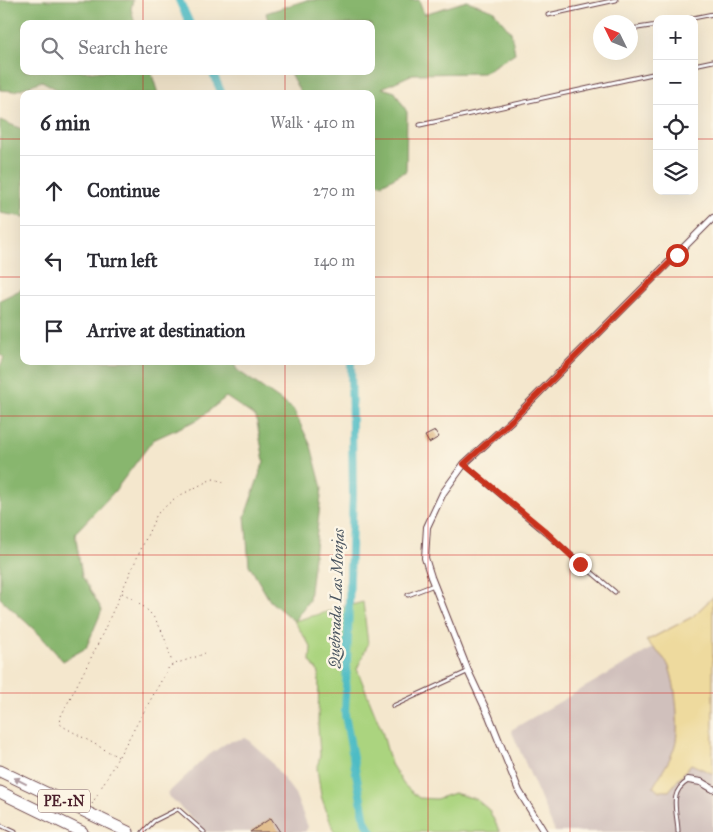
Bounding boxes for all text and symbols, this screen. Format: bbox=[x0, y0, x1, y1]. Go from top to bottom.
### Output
north arrow bbox=[593, 15, 638, 60]
map controls bbox=[653, 15, 698, 195]
button: + bbox=[653, 15, 698, 60]
search box bbox=[20, 20, 375, 75]
icon: search bbox=[38, 34, 66, 62]
text: Search here bbox=[78, 36, 168, 59]
button: − bbox=[653, 60, 698, 105]
button: locate bbox=[653, 105, 698, 150]
text: 6 min bbox=[40, 110, 90, 136]
text: Walk · 410 m bbox=[270, 113, 355, 132]
button: layers bbox=[653, 150, 698, 195]
icon: ahead bbox=[40, 177, 68, 205]
text: Continue bbox=[87, 179, 160, 202]
text: 270 m bbox=[313, 181, 355, 200]
route start bbox=[666, 244, 689, 267]
icon: left bbox=[40, 247, 68, 275]
text: Turn left bbox=[87, 249, 157, 272]
text: 140 m bbox=[314, 251, 355, 270]
icon: arrive bbox=[40, 317, 68, 345]
text: Arrive at destination bbox=[87, 319, 245, 342]
water label: Quebrada Las Monjas bbox=[324, 528, 349, 669]
route end bbox=[569, 553, 592, 576]
one-way arrow bbox=[13, 777, 28, 785]
road number: PE-1N bbox=[38, 789, 90, 812]

